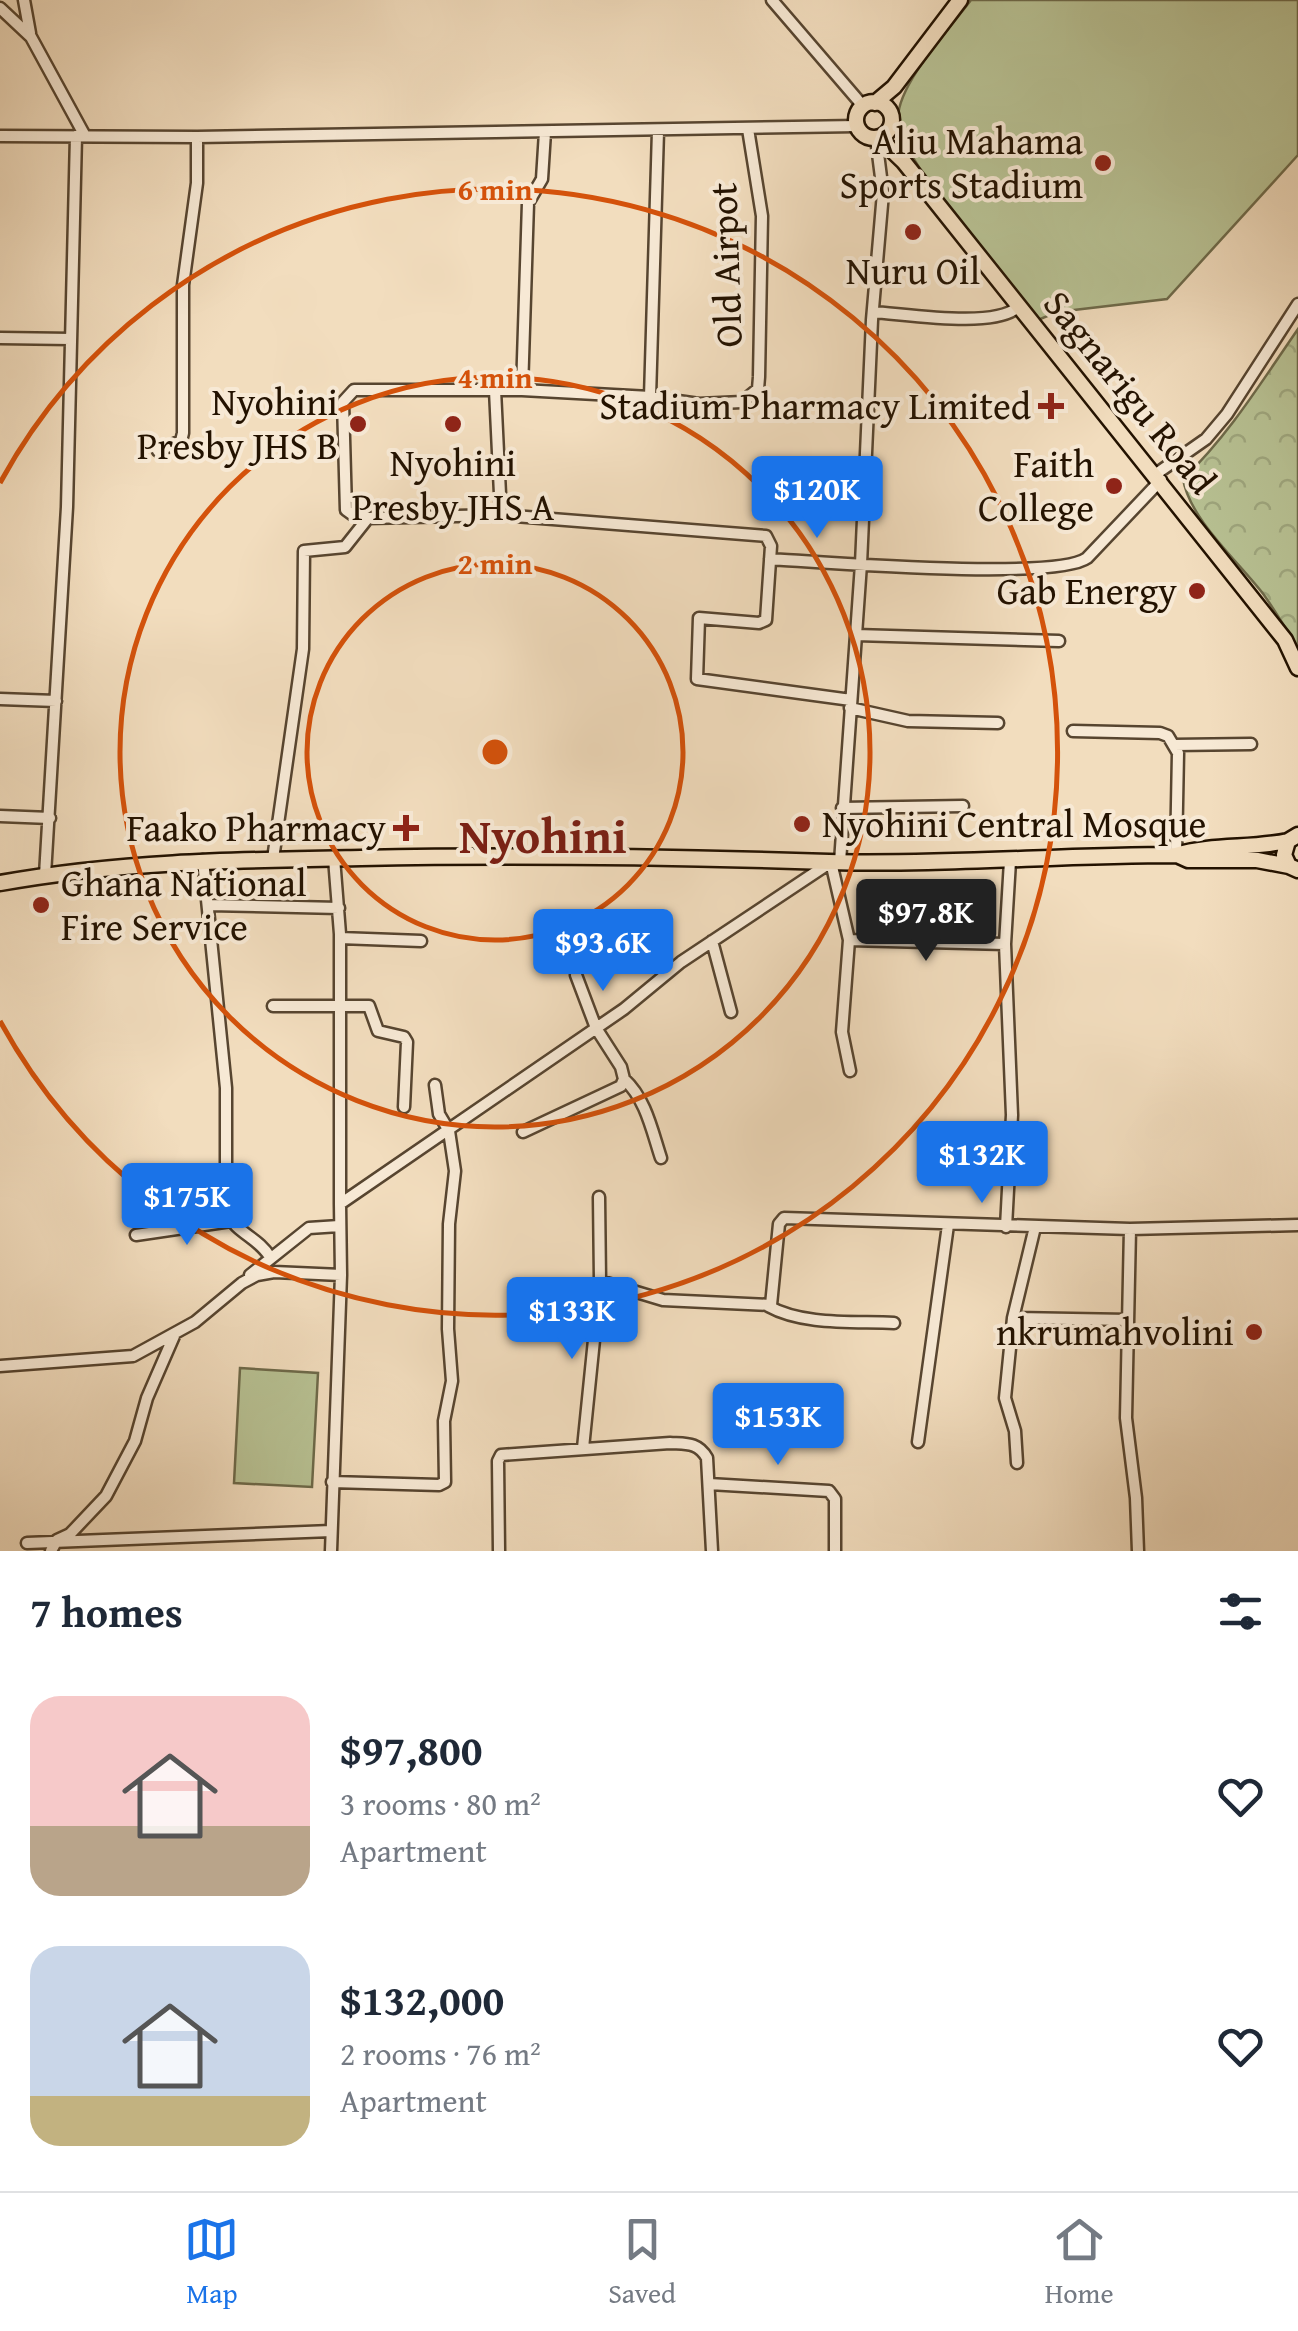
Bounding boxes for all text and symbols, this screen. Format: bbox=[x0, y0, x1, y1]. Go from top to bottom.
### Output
place label: Aliu Mahama Sports Stadium bbox=[840, 112, 1083, 212]
marker: Aliu Mahama Sports Stadium bbox=[1092, 152, 1114, 174]
text: 6 min bbox=[458, 167, 533, 211]
street label: Old Airpot bbox=[694, 182, 756, 349]
marker: Nuru Oil bbox=[902, 221, 924, 243]
place label: Nuru Oil bbox=[846, 242, 980, 298]
street label: Sagnarigu Road bbox=[1031, 277, 1231, 506]
text: 4 min bbox=[458, 355, 533, 399]
place label: Nyohini Presby JHS B bbox=[137, 373, 338, 473]
place label: Stadium Pharmacy Limited bbox=[599, 377, 1032, 433]
marker: Stadium Pharmacy Limited bbox=[1040, 395, 1062, 417]
marker: Nyohini Presby JHS B bbox=[347, 413, 369, 435]
marker: Nyohini Presby JHS A bbox=[442, 413, 464, 435]
place label: Nyohini Presby JHS A bbox=[352, 434, 554, 534]
place label: Faith College bbox=[978, 435, 1094, 535]
pin: $120K bbox=[747, 456, 887, 541]
text: $120K bbox=[774, 465, 860, 512]
marker: Faith College bbox=[1103, 475, 1125, 497]
text: 2 min bbox=[458, 541, 533, 585]
place label: Gab Energy bbox=[997, 562, 1177, 618]
marker: Gab Energy bbox=[1186, 580, 1208, 602]
centre of rings bbox=[477, 734, 513, 770]
place label: Nyohini Central Mosque bbox=[822, 795, 1206, 851]
place label: Faako Pharmacy bbox=[127, 799, 386, 855]
district label: Nyohini bbox=[459, 800, 627, 871]
marker: Nyohini Central Mosque bbox=[791, 813, 813, 835]
marker: Faako Pharmacy bbox=[395, 817, 417, 839]
place label: Ghana National Fire Service bbox=[61, 854, 307, 954]
pin: $97.8K bbox=[845, 879, 1007, 964]
text: $97.8K bbox=[878, 888, 974, 935]
marker: Ghana National Fire Service bbox=[30, 894, 52, 916]
pin: $93.6K bbox=[522, 909, 684, 994]
text: $93.6K bbox=[555, 918, 651, 965]
pin: $132K bbox=[912, 1121, 1052, 1206]
text: $132K bbox=[939, 1130, 1025, 1177]
pin: $175K bbox=[117, 1163, 257, 1248]
text: $175K bbox=[144, 1172, 230, 1219]
pin: $133K bbox=[502, 1277, 642, 1362]
text: $133K bbox=[529, 1286, 615, 1333]
place label: nkrumahvolini bbox=[996, 1303, 1234, 1359]
marker: nkrumahvolini bbox=[1243, 1321, 1265, 1343]
pin: $153K bbox=[708, 1383, 848, 1468]
text: $153K bbox=[735, 1392, 821, 1439]
text: 7 homes bbox=[30, 1581, 183, 1642]
icon: filters bbox=[1213, 1584, 1268, 1639]
text: $97,800 bbox=[340, 1719, 482, 1780]
icon: home bbox=[110, 1736, 230, 1856]
icon: heart bbox=[1213, 1769, 1268, 1824]
text: 3 rooms · 80 m² bbox=[340, 1780, 541, 1827]
text: Apartment bbox=[340, 1827, 487, 1874]
text: $132,000 bbox=[340, 1969, 504, 2030]
icon: home bbox=[110, 1986, 230, 2106]
icon: heart bbox=[1213, 2019, 1268, 2074]
text: 2 rooms · 76 m² bbox=[340, 2030, 541, 2077]
text: Apartment bbox=[340, 2077, 487, 2124]
tab: Map bbox=[184, 2212, 239, 2313]
tab: Saved bbox=[608, 2212, 676, 2313]
tab: Home bbox=[1045, 2212, 1114, 2313]

